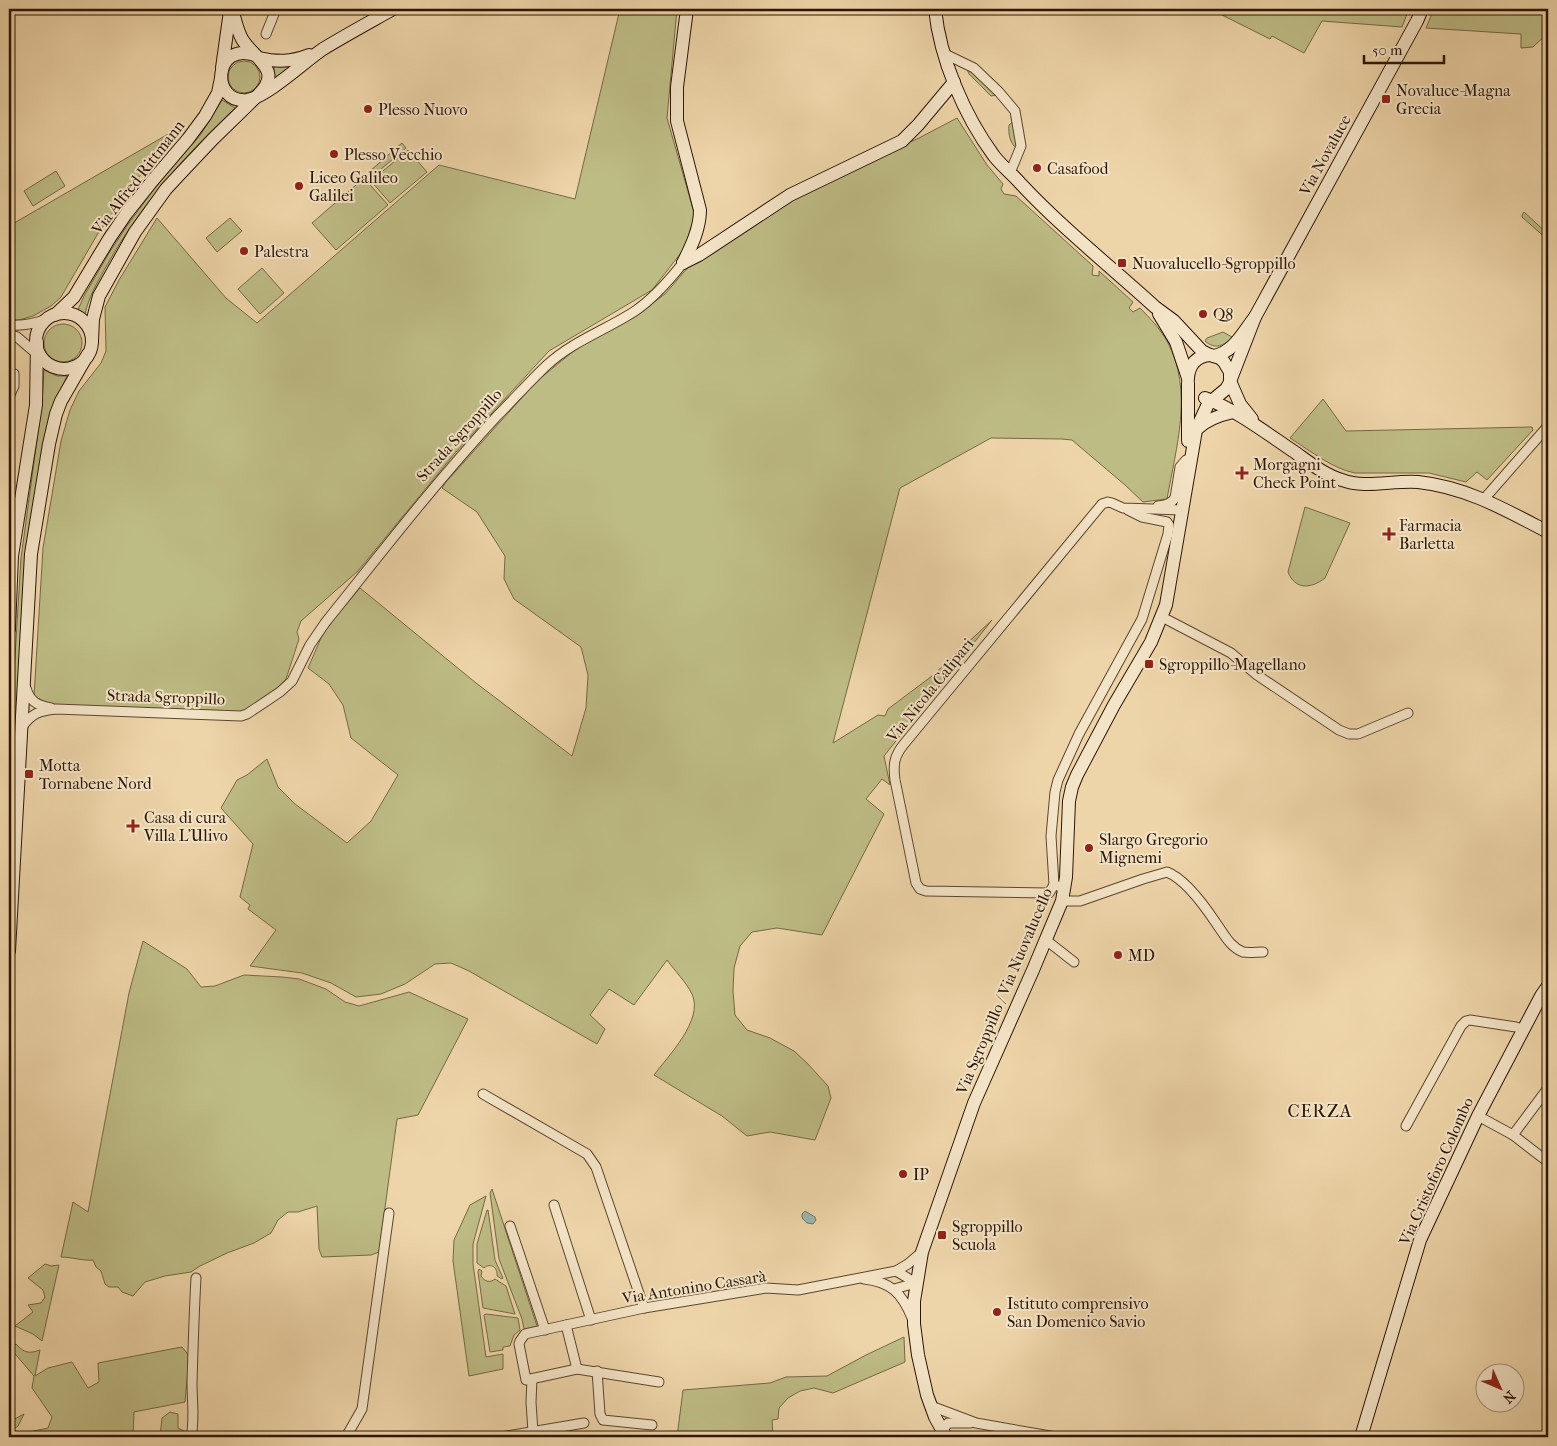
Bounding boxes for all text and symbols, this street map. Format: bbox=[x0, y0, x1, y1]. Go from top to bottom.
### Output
scale bar bbox=[1364, 32, 1444, 64]
text: 50 m bbox=[1372, 41, 1403, 59]
place label: Novaluce-Magna Grecia bbox=[1396, 81, 1511, 118]
marker: Novaluce-Magna Grecia bbox=[1380, 93, 1392, 105]
place label: Plesso Nuovo bbox=[378, 100, 468, 119]
marker: Plesso Nuovo bbox=[362, 103, 374, 115]
street label: Via Novaluce bbox=[1295, 111, 1355, 199]
street label: Via Alfred Rittmann bbox=[87, 116, 189, 239]
place label: Plesso Vecchio bbox=[344, 145, 442, 164]
marker: Plesso Vecchio bbox=[328, 148, 340, 160]
place label: Casafood bbox=[1047, 159, 1109, 178]
marker: Casafood bbox=[1031, 162, 1043, 174]
place label: Liceo Galileo Galilei bbox=[309, 168, 398, 205]
marker: Liceo Galileo Galilei bbox=[293, 180, 305, 192]
place label: Palestra bbox=[254, 242, 310, 261]
marker: Palestra bbox=[238, 245, 250, 257]
place label: Nuovalucello-Sgroppillo bbox=[1132, 254, 1296, 273]
marker: Nuovalucello-Sgroppillo bbox=[1116, 257, 1128, 269]
place label: Q8 bbox=[1213, 305, 1233, 324]
marker: Q8 bbox=[1197, 308, 1209, 320]
street label: Strada Sgroppillo bbox=[412, 385, 506, 485]
place label: Morgagni Check Point bbox=[1253, 455, 1336, 492]
marker: Morgagni Check Point bbox=[1235, 466, 1249, 480]
place label: Farmacia Barletta bbox=[1399, 516, 1462, 553]
marker: Farmacia Barletta bbox=[1383, 528, 1395, 540]
street label: Via Nicola Calipari bbox=[882, 634, 978, 746]
place label: Sgroppillo-Magellano bbox=[1159, 655, 1306, 674]
marker: Sgroppillo-Magellano bbox=[1143, 658, 1155, 670]
street label: Strada Sgroppillo bbox=[107, 685, 225, 709]
place label: Motta Tornabene Nord bbox=[39, 756, 152, 793]
marker: Motta Tornabene Nord bbox=[23, 768, 35, 780]
place label: Casa di cura Villa L'Ulivo bbox=[143, 808, 228, 845]
marker: Casa di cura Villa L'Ulivo bbox=[126, 819, 140, 833]
place label: Slargo Gregorio Mignemi bbox=[1099, 830, 1208, 867]
marker: Slargo Gregorio Mignemi bbox=[1083, 842, 1095, 854]
street label: Via Sgroppillo / Via Nuovalucello bbox=[951, 885, 1056, 1098]
place label: MD bbox=[1128, 946, 1155, 965]
marker: MD bbox=[1112, 949, 1124, 961]
street label: Via Cristoforo Colombo bbox=[1394, 1094, 1477, 1249]
district label: CERZA bbox=[1287, 1101, 1353, 1122]
place label: IP bbox=[913, 1165, 929, 1184]
marker: IP bbox=[897, 1168, 909, 1180]
place label: Sgroppillo Scuola bbox=[952, 1217, 1023, 1254]
marker: Sgroppillo Scuola bbox=[936, 1229, 948, 1241]
street label: Via Antonino Cassarà bbox=[620, 1266, 768, 1308]
place label: Istituto comprensivo San Domenico Savio bbox=[1007, 1294, 1149, 1331]
marker: Istituto comprensivo San Domenico Savio bbox=[991, 1306, 1003, 1318]
north arrow bbox=[1474, 1364, 1524, 1414]
text: N bbox=[1499, 1387, 1519, 1407]

